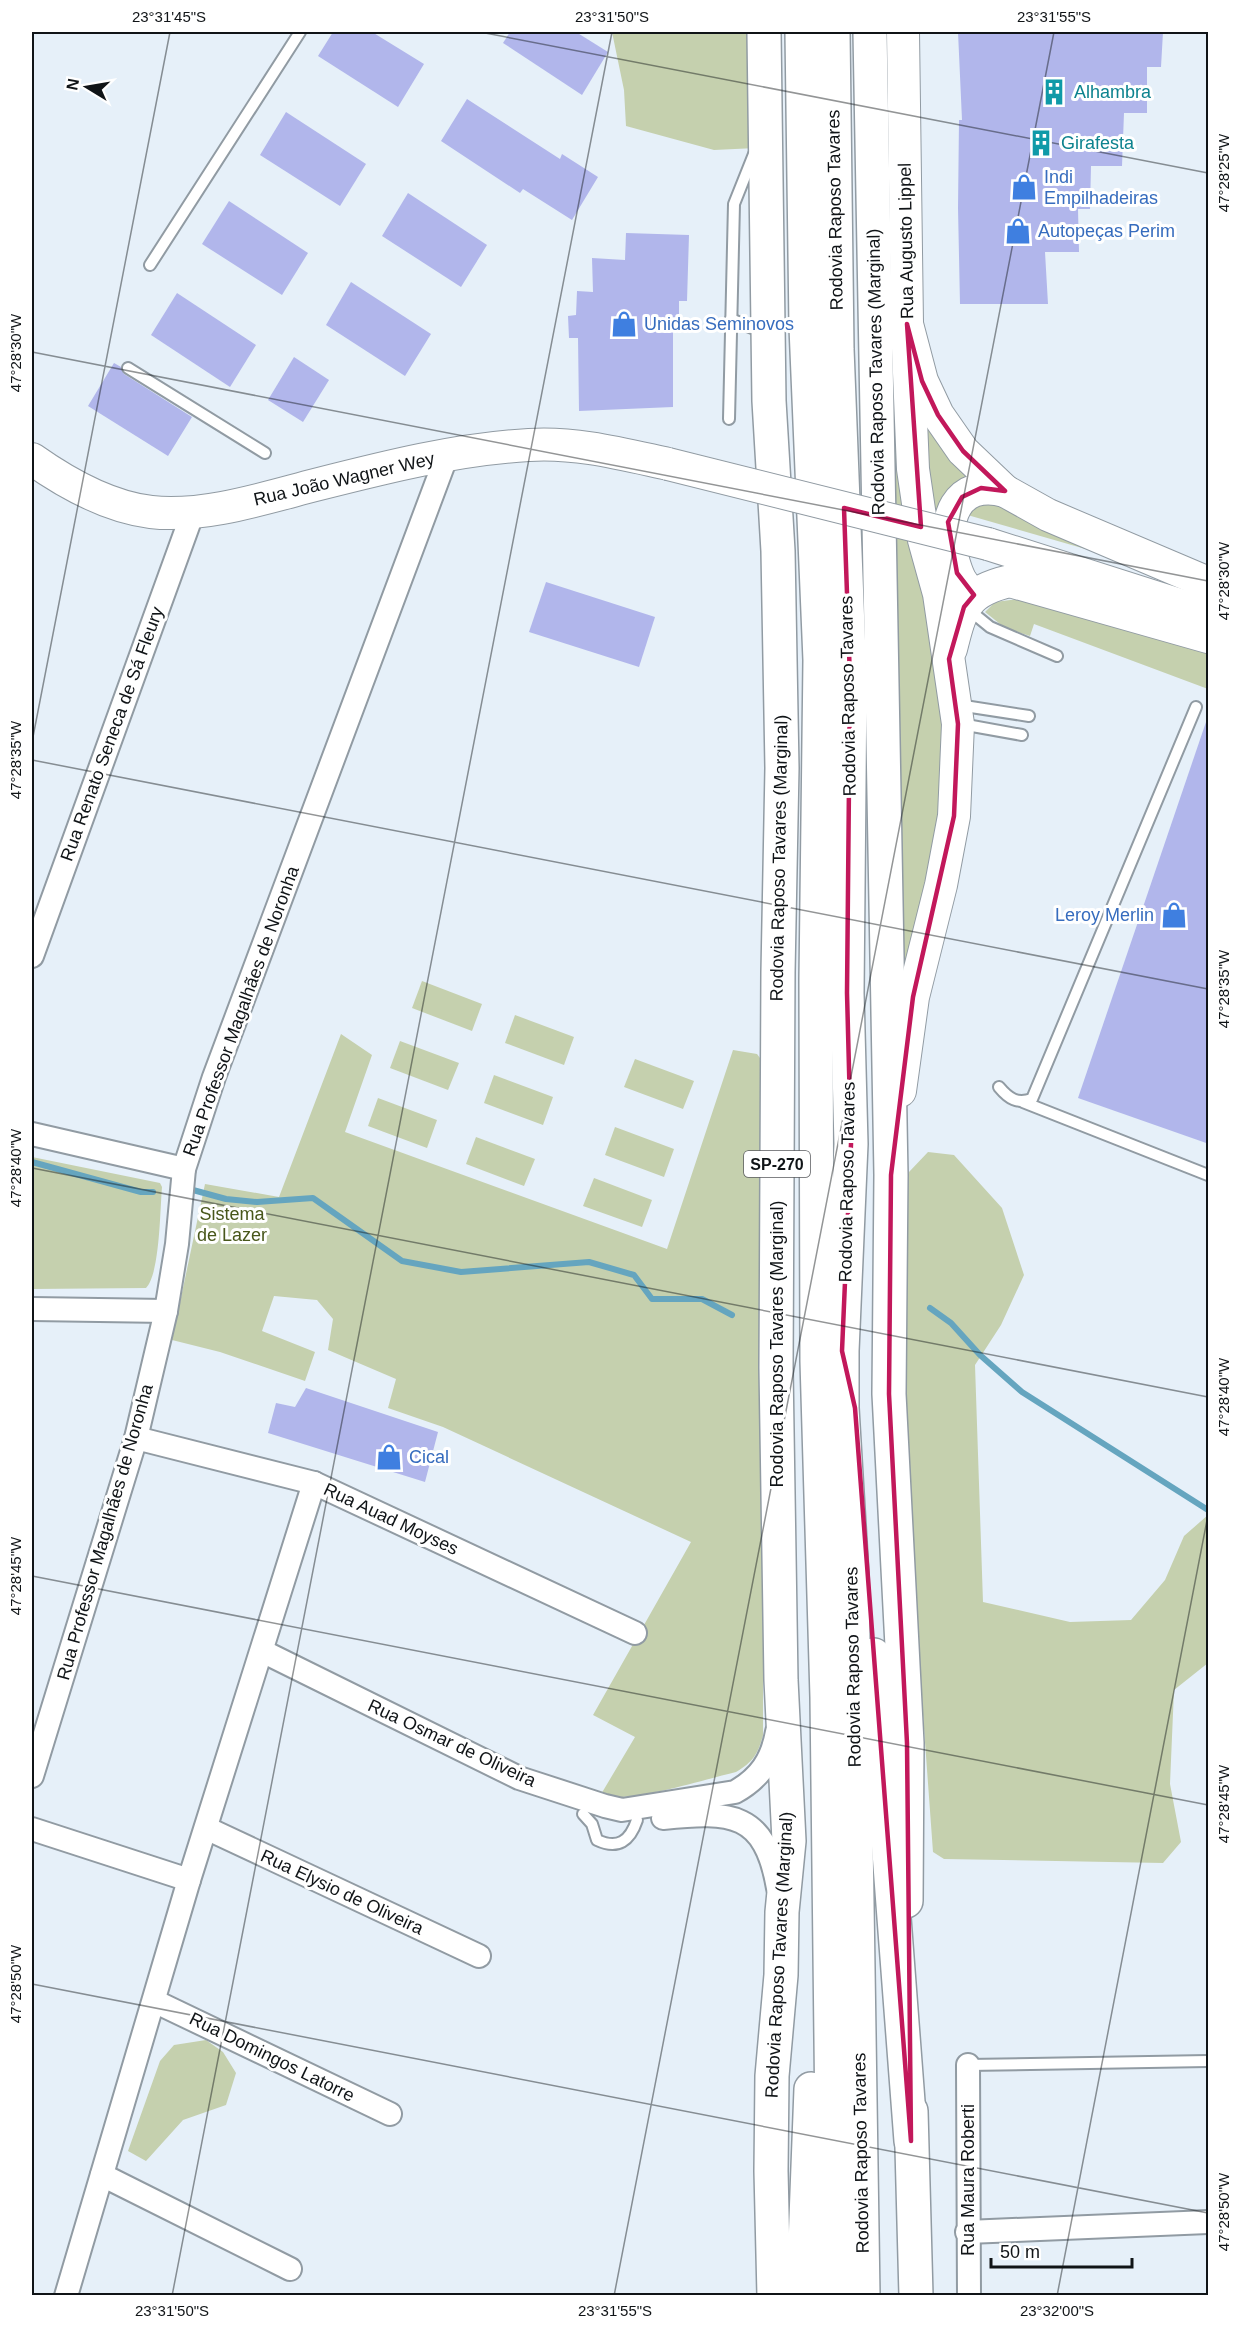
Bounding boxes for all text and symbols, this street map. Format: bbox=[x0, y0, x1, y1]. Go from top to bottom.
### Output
text: 23°31'45"S bbox=[132, 8, 206, 25]
text: 23°31'50"S bbox=[575, 8, 649, 25]
text: 23°31'55"S bbox=[1017, 8, 1091, 25]
north arrow bbox=[57, 57, 117, 117]
text: N bbox=[63, 77, 82, 92]
building icon: Alhambra bbox=[1039, 77, 1069, 107]
place label: Alhambra bbox=[1074, 82, 1152, 102]
street label: Rodovia Raposo Tavares bbox=[823, 109, 847, 311]
building icon: Girafesta bbox=[1026, 128, 1056, 158]
place label: Girafesta bbox=[1061, 133, 1135, 153]
text: 47°28'25"W bbox=[1215, 133, 1232, 212]
street label: Rua Augusto Lippel bbox=[895, 163, 917, 319]
place label: Indi Empilhadeiras bbox=[1044, 167, 1158, 208]
shop icon: Indi Empilhadeiras bbox=[1009, 172, 1039, 202]
shop icon: Autopeças Perim bbox=[1003, 216, 1033, 246]
place label: Autopeças Perim bbox=[1038, 221, 1175, 241]
street label: Rodovia Raposo Tavares (Marginal) bbox=[863, 228, 889, 516]
shop icon: Unidas Seminovos bbox=[609, 309, 639, 339]
text: 47°28'30"W bbox=[7, 313, 24, 392]
place label: Unidas Seminovos bbox=[644, 314, 794, 334]
street label: Rua João Wagner Wey bbox=[252, 448, 436, 510]
text: 47°28'30"W bbox=[1215, 541, 1232, 620]
street label: Rodovia Raposo Tavares bbox=[836, 595, 860, 797]
street label: Rua Renato Seneca de Sá Fleury bbox=[57, 604, 167, 864]
street label: Rodovia Raposo Tavares (Marginal) bbox=[766, 714, 792, 1002]
text: 47°28'35"W bbox=[7, 720, 24, 799]
street label: Rua Professor Magalhães de Noronha bbox=[179, 862, 303, 1159]
shop icon: Leroy Merlin bbox=[1159, 900, 1189, 930]
place label: Leroy Merlin bbox=[1055, 905, 1154, 925]
text: 47°28'35"W bbox=[1215, 949, 1232, 1028]
street label: Rodovia Raposo Tavares bbox=[835, 1081, 859, 1283]
text: 47°28'40"W bbox=[7, 1128, 24, 1207]
road number: SP-270 bbox=[744, 1151, 810, 1177]
street label: Rodovia Raposo Tavares (Marginal) bbox=[767, 1201, 787, 1487]
park label: Sistema de Lazer bbox=[197, 1204, 267, 1245]
text: 47°28'40"W bbox=[1215, 1357, 1232, 1436]
street label: Rua Professor Magalhães de Noronha bbox=[53, 1381, 157, 1682]
shop icon: Cical bbox=[374, 1442, 404, 1472]
place label: Cical bbox=[409, 1447, 449, 1467]
street label: Rua Auad Moyses bbox=[321, 1479, 461, 1559]
text: 47°28'45"W bbox=[7, 1536, 24, 1615]
street label: Rodovia Raposo Tavares bbox=[841, 1566, 865, 1768]
street label: Rua Osmar de Oliveira bbox=[365, 1695, 540, 1791]
text: 47°28'45"W bbox=[1215, 1764, 1232, 1843]
street label: Rodovia Raposo Tavares (Marginal) bbox=[762, 1811, 796, 2099]
street label: Rua Elysio de Oliveira bbox=[258, 1846, 427, 1939]
text: 47°28'50"W bbox=[7, 1944, 24, 2023]
street label: Rua Domingos Latorre bbox=[186, 2008, 358, 2106]
street label: Rodovia Raposo Tavares bbox=[849, 2052, 873, 2254]
street label: Rua Maura Roberti bbox=[958, 2104, 978, 2256]
text: 47°28'50"W bbox=[1215, 2172, 1232, 2251]
scale bar bbox=[991, 2231, 1132, 2269]
text: 50 m bbox=[1000, 2242, 1040, 2262]
text: 23°31'50"S bbox=[135, 2302, 209, 2319]
text: 23°31'55"S bbox=[578, 2302, 652, 2319]
text: 23°32'00"S bbox=[1020, 2302, 1094, 2319]

